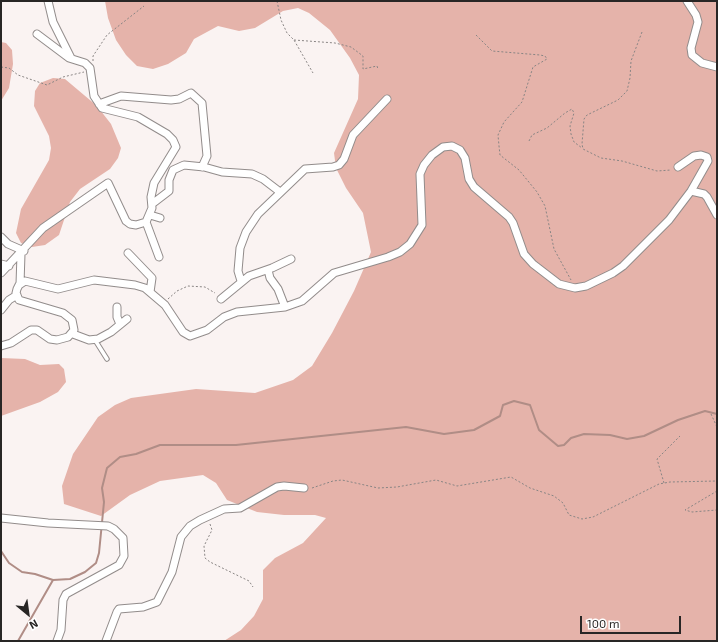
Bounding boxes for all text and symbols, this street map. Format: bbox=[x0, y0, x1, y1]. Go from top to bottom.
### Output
north arrow bbox=[8, 594, 48, 634]
scale bar bbox=[582, 608, 683, 634]
text: 100 m bbox=[587, 616, 619, 630]
text: N bbox=[27, 617, 41, 633]

